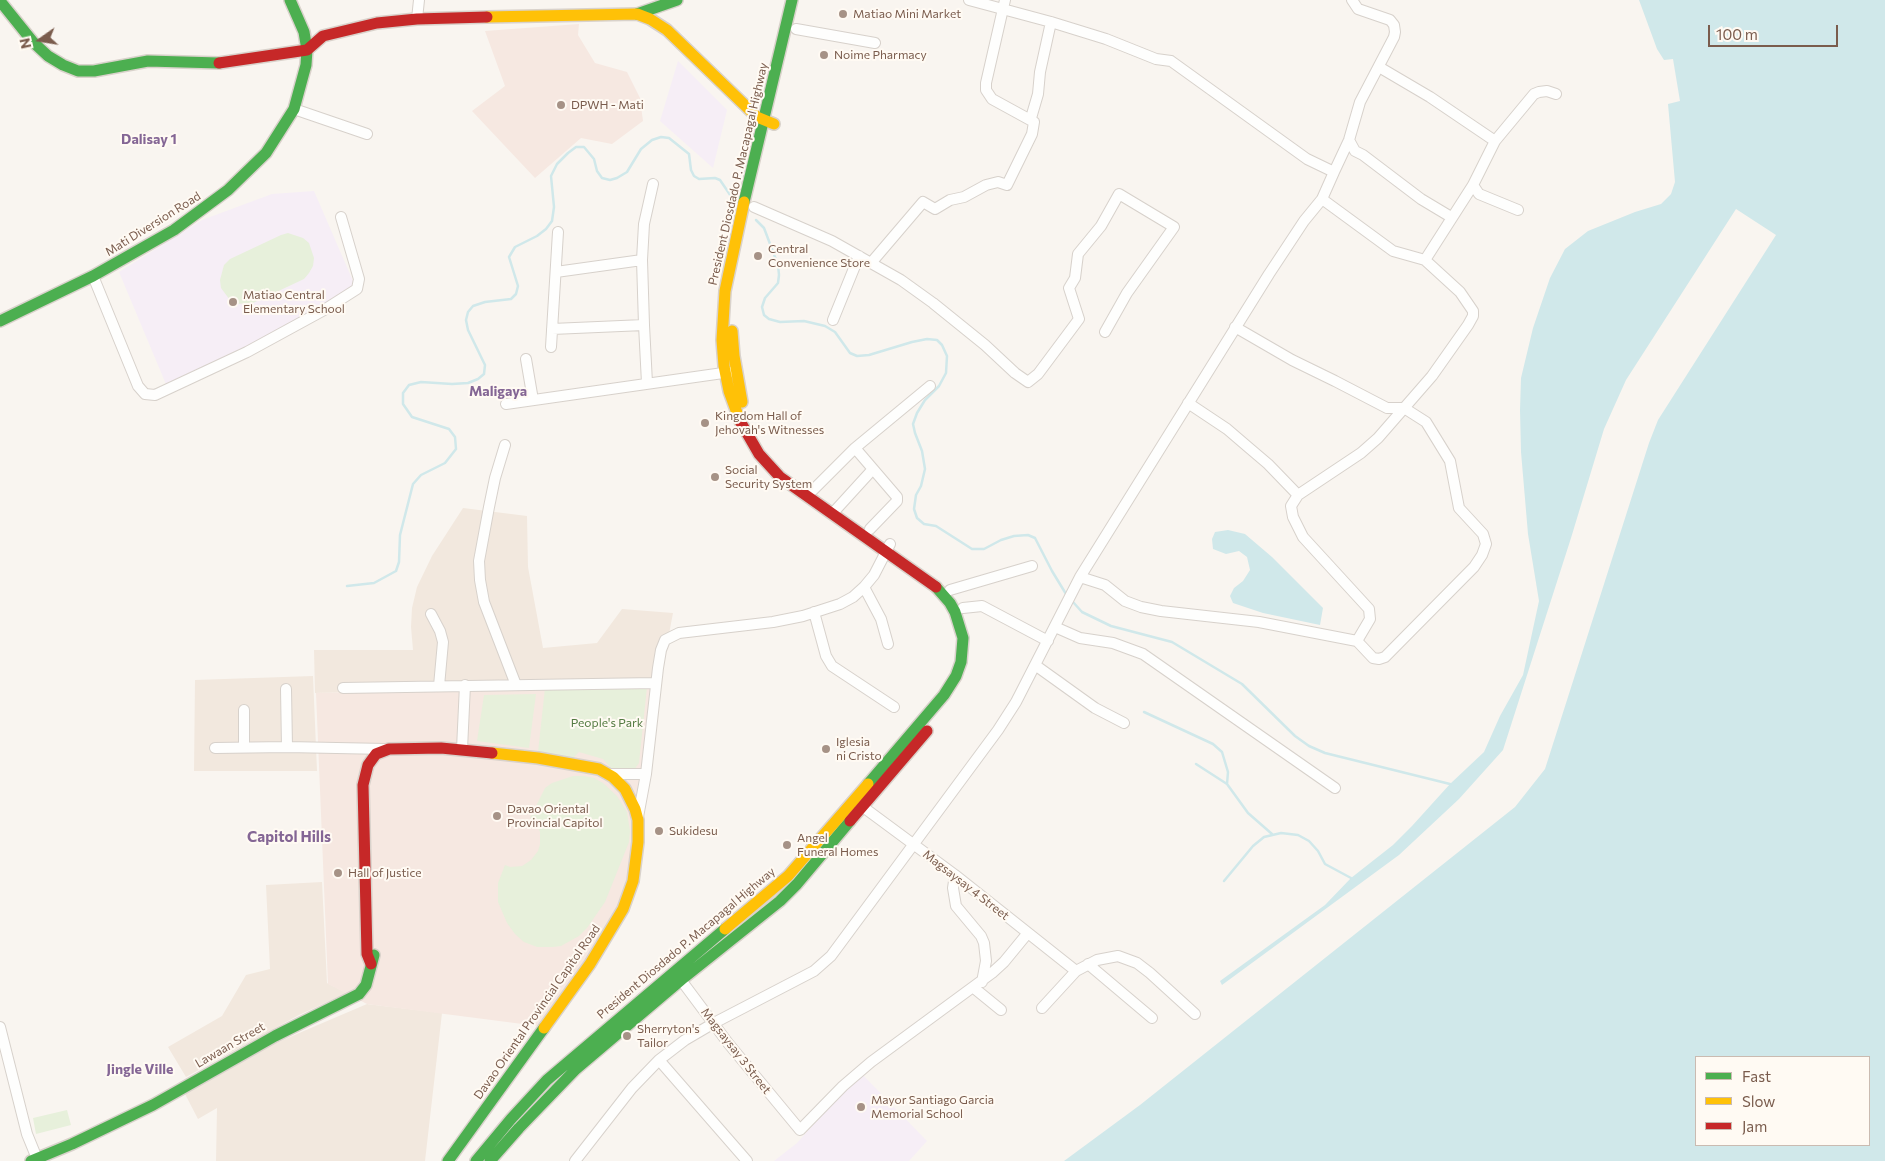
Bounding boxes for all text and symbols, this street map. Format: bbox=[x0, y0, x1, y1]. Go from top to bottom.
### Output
place label: Matiao Mini Market bbox=[853, 7, 961, 21]
marker: Matiao Mini Market bbox=[837, 8, 849, 20]
north arrow bbox=[15, 15, 65, 65]
scale bar bbox=[1710, 15, 1840, 47]
text: 100 m bbox=[1716, 25, 1758, 43]
text: N bbox=[15, 36, 34, 51]
place label: Noime Pharmacy bbox=[834, 48, 927, 62]
marker: Noime Pharmacy bbox=[818, 49, 830, 61]
street label: President Diosdado P. Macapagal Highway bbox=[705, 61, 771, 287]
place label: DPWH - Mati bbox=[571, 98, 644, 112]
marker: DPWH - Mati bbox=[555, 99, 567, 111]
district label: Dalisay 1 bbox=[121, 131, 177, 147]
street label: Mati Diversion Road bbox=[103, 189, 203, 259]
place label: Central Convenience Store bbox=[768, 242, 870, 270]
marker: Central Convenience Store bbox=[752, 250, 764, 262]
place label: Matiao Central Elementary School bbox=[243, 288, 345, 316]
marker: Matiao Central Elementary School bbox=[227, 296, 239, 308]
district label: Maligaya bbox=[469, 383, 527, 399]
place label: Kingdom Hall of Jehovah's Witnesses bbox=[715, 409, 824, 437]
marker: Kingdom Hall of Jehovah's Witnesses bbox=[699, 417, 711, 429]
place label: Social Security System bbox=[725, 463, 812, 491]
marker: Social Security System bbox=[709, 471, 721, 483]
park label: People's Park bbox=[571, 716, 643, 730]
place label: Iglesia ni Cristo bbox=[836, 735, 882, 763]
marker: Iglesia ni Cristo bbox=[820, 743, 832, 755]
place label: Davao Oriental Provincial Capitol bbox=[507, 802, 603, 830]
marker: Davao Oriental Provincial Capitol bbox=[491, 810, 503, 822]
place label: Sukidesu bbox=[669, 824, 718, 838]
marker: Sukidesu bbox=[653, 825, 665, 837]
district label: Capitol Hills bbox=[247, 828, 331, 846]
place label: Angel Funeral Homes bbox=[797, 831, 878, 859]
marker: Angel Funeral Homes bbox=[781, 839, 793, 851]
street label: Magsaysay 4 Street bbox=[920, 847, 1012, 923]
street label: President Diosdado P. Macapagal Highway bbox=[594, 864, 778, 1022]
place label: Hall of Justice bbox=[348, 866, 422, 880]
marker: Hall of Justice bbox=[332, 867, 344, 879]
street label: Davao Oriental Provincial Capitol Road bbox=[471, 922, 603, 1102]
street label: Magsaysay 3 Street bbox=[698, 1005, 774, 1097]
street label: Lawaan Street bbox=[193, 1019, 267, 1071]
place label: Sherryton's Tailor bbox=[637, 1022, 700, 1050]
marker: Sherryton's Tailor bbox=[621, 1030, 633, 1042]
legend bbox=[1695, 1056, 1870, 1146]
district label: Jingle Ville bbox=[107, 1061, 173, 1077]
text: Fast bbox=[1742, 1067, 1771, 1085]
text: Slow bbox=[1742, 1092, 1775, 1110]
place label: Mayor Santiago Garcia Memorial School bbox=[871, 1093, 994, 1121]
marker: Mayor Santiago Garcia Memorial School bbox=[855, 1101, 867, 1113]
text: Jam bbox=[1742, 1117, 1767, 1135]

